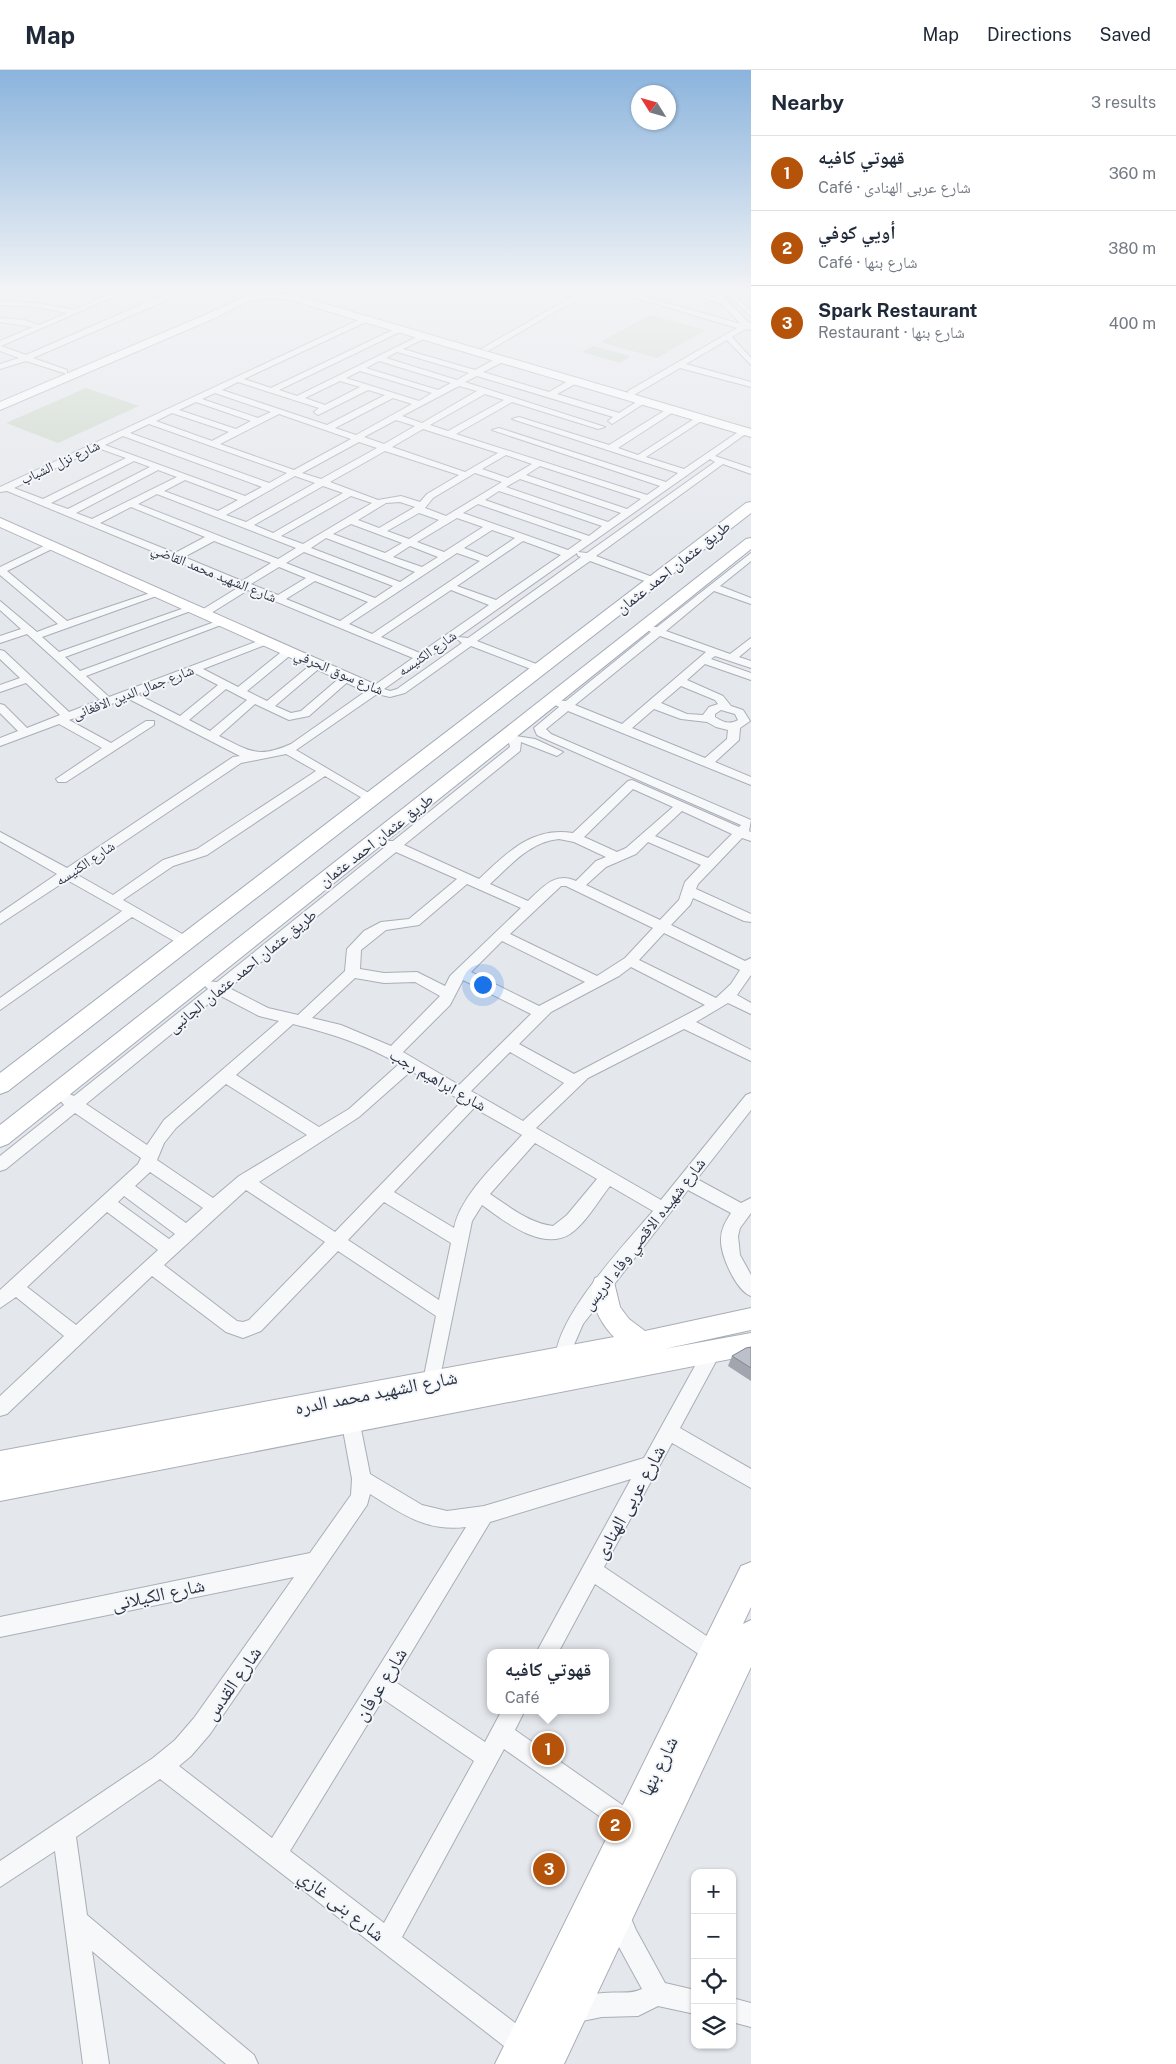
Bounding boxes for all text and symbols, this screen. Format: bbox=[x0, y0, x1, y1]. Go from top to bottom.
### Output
text: Map bbox=[25, 21, 75, 49]
text: Map bbox=[922, 24, 959, 45]
text: Directions bbox=[987, 24, 1072, 45]
text: Saved bbox=[1100, 24, 1151, 45]
north arrow bbox=[631, 85, 676, 130]
text: Nearby bbox=[771, 90, 844, 115]
text: 3 results bbox=[1091, 93, 1156, 112]
text: قهوتي كافيه bbox=[818, 146, 905, 168]
text: 1 bbox=[784, 164, 790, 183]
text: 360 m bbox=[1109, 164, 1156, 183]
text: Café · شارع عربى الهنادى bbox=[818, 178, 971, 197]
text: أويي كوفي bbox=[818, 221, 896, 243]
text: 2 bbox=[782, 239, 792, 258]
text: 380 m bbox=[1108, 239, 1156, 258]
text: Café · شارع بنها bbox=[818, 253, 918, 272]
text: Spark Restaurant bbox=[818, 299, 978, 321]
text: 3 bbox=[782, 314, 792, 333]
text: 400 m bbox=[1109, 314, 1156, 333]
text: Restaurant · شارع بنها bbox=[818, 323, 965, 342]
street label: شارع نزل الشباب bbox=[18, 437, 103, 489]
street label: طريق عثمان احمد عثمان bbox=[612, 516, 735, 618]
street label: شارع الشهيد محمد القاضي bbox=[148, 541, 279, 609]
street label: شارع الكنيسه bbox=[395, 627, 460, 681]
street label: شارع سوق الحرفي bbox=[291, 646, 386, 701]
street label: شارع جمال الدين الافغانى bbox=[70, 661, 197, 724]
street label: طريق عثمان احمد عثمان bbox=[315, 789, 438, 891]
street label: شارع الكنيسه bbox=[53, 837, 119, 890]
street label: طريق عثمان احمد عثمان الجانبى bbox=[164, 905, 321, 1038]
your location bbox=[470, 972, 496, 998]
street label: شارع ابراهيم رجب bbox=[386, 1045, 490, 1116]
street label: شارع شهيده الاقصي وفاء ادريس bbox=[579, 1154, 712, 1316]
street label: شارع الشهيد محمد الدره bbox=[293, 1365, 459, 1420]
street label: شارع عربى الهنادى bbox=[589, 1441, 670, 1563]
street label: شارع الكيلانى bbox=[109, 1573, 207, 1616]
street label: شارع القدس bbox=[199, 1642, 266, 1725]
street label: شارع عرفان bbox=[349, 1643, 412, 1725]
popup bbox=[487, 1649, 609, 1714]
text: قهوتي كافيه bbox=[505, 1658, 591, 1680]
text: Café bbox=[505, 1688, 540, 1707]
pin: 1 bbox=[532, 1730, 564, 1768]
street label: شارع بنها bbox=[634, 1733, 683, 1800]
pin: 2 bbox=[599, 1806, 631, 1844]
pin: 3 bbox=[533, 1850, 565, 1888]
street label: شارع بنى غازي bbox=[292, 1865, 389, 1949]
map controls bbox=[691, 1869, 736, 2049]
button: + bbox=[691, 1869, 736, 1914]
button: − bbox=[691, 1914, 736, 1959]
button: locate bbox=[691, 1959, 736, 2004]
button: layers bbox=[691, 2004, 736, 2049]

